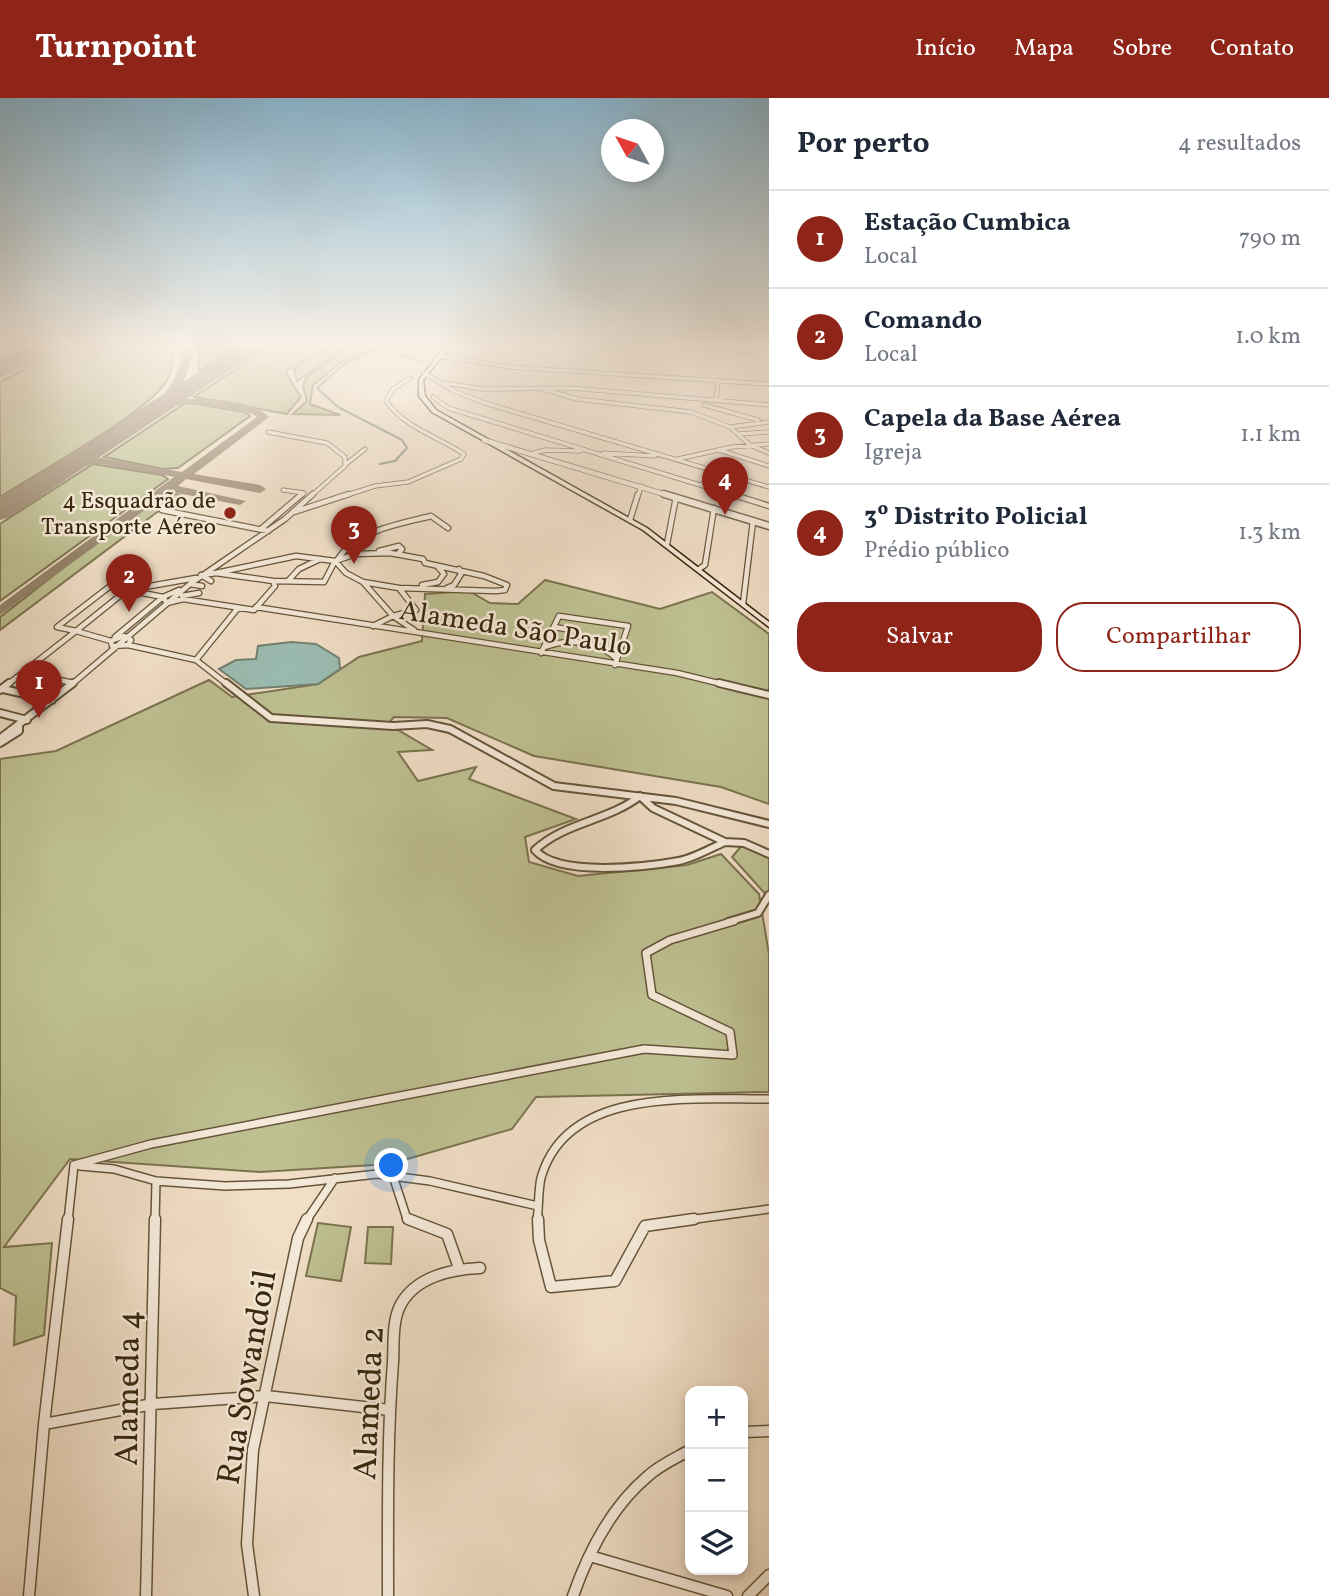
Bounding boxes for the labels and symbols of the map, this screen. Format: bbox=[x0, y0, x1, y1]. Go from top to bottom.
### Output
north arrow bbox=[601, 119, 664, 182]
pin: 4 bbox=[702, 457, 748, 515]
place label: 4 Esquadrão de Transporte Aéreo bbox=[41, 486, 216, 544]
marker: 4 Esquadrão de Transporte Aéreo bbox=[222, 505, 238, 521]
pin: 3 bbox=[331, 506, 377, 564]
pin: 2 bbox=[106, 554, 152, 612]
street label: Alameda São Paulo bbox=[397, 592, 635, 667]
pin: 1 bbox=[16, 660, 62, 718]
your location bbox=[374, 1148, 408, 1182]
street label: Rua Sowandoil bbox=[207, 1267, 290, 1489]
street label: Alameda 4 bbox=[106, 1310, 154, 1466]
street label: Alameda 2 bbox=[344, 1325, 398, 1481]

